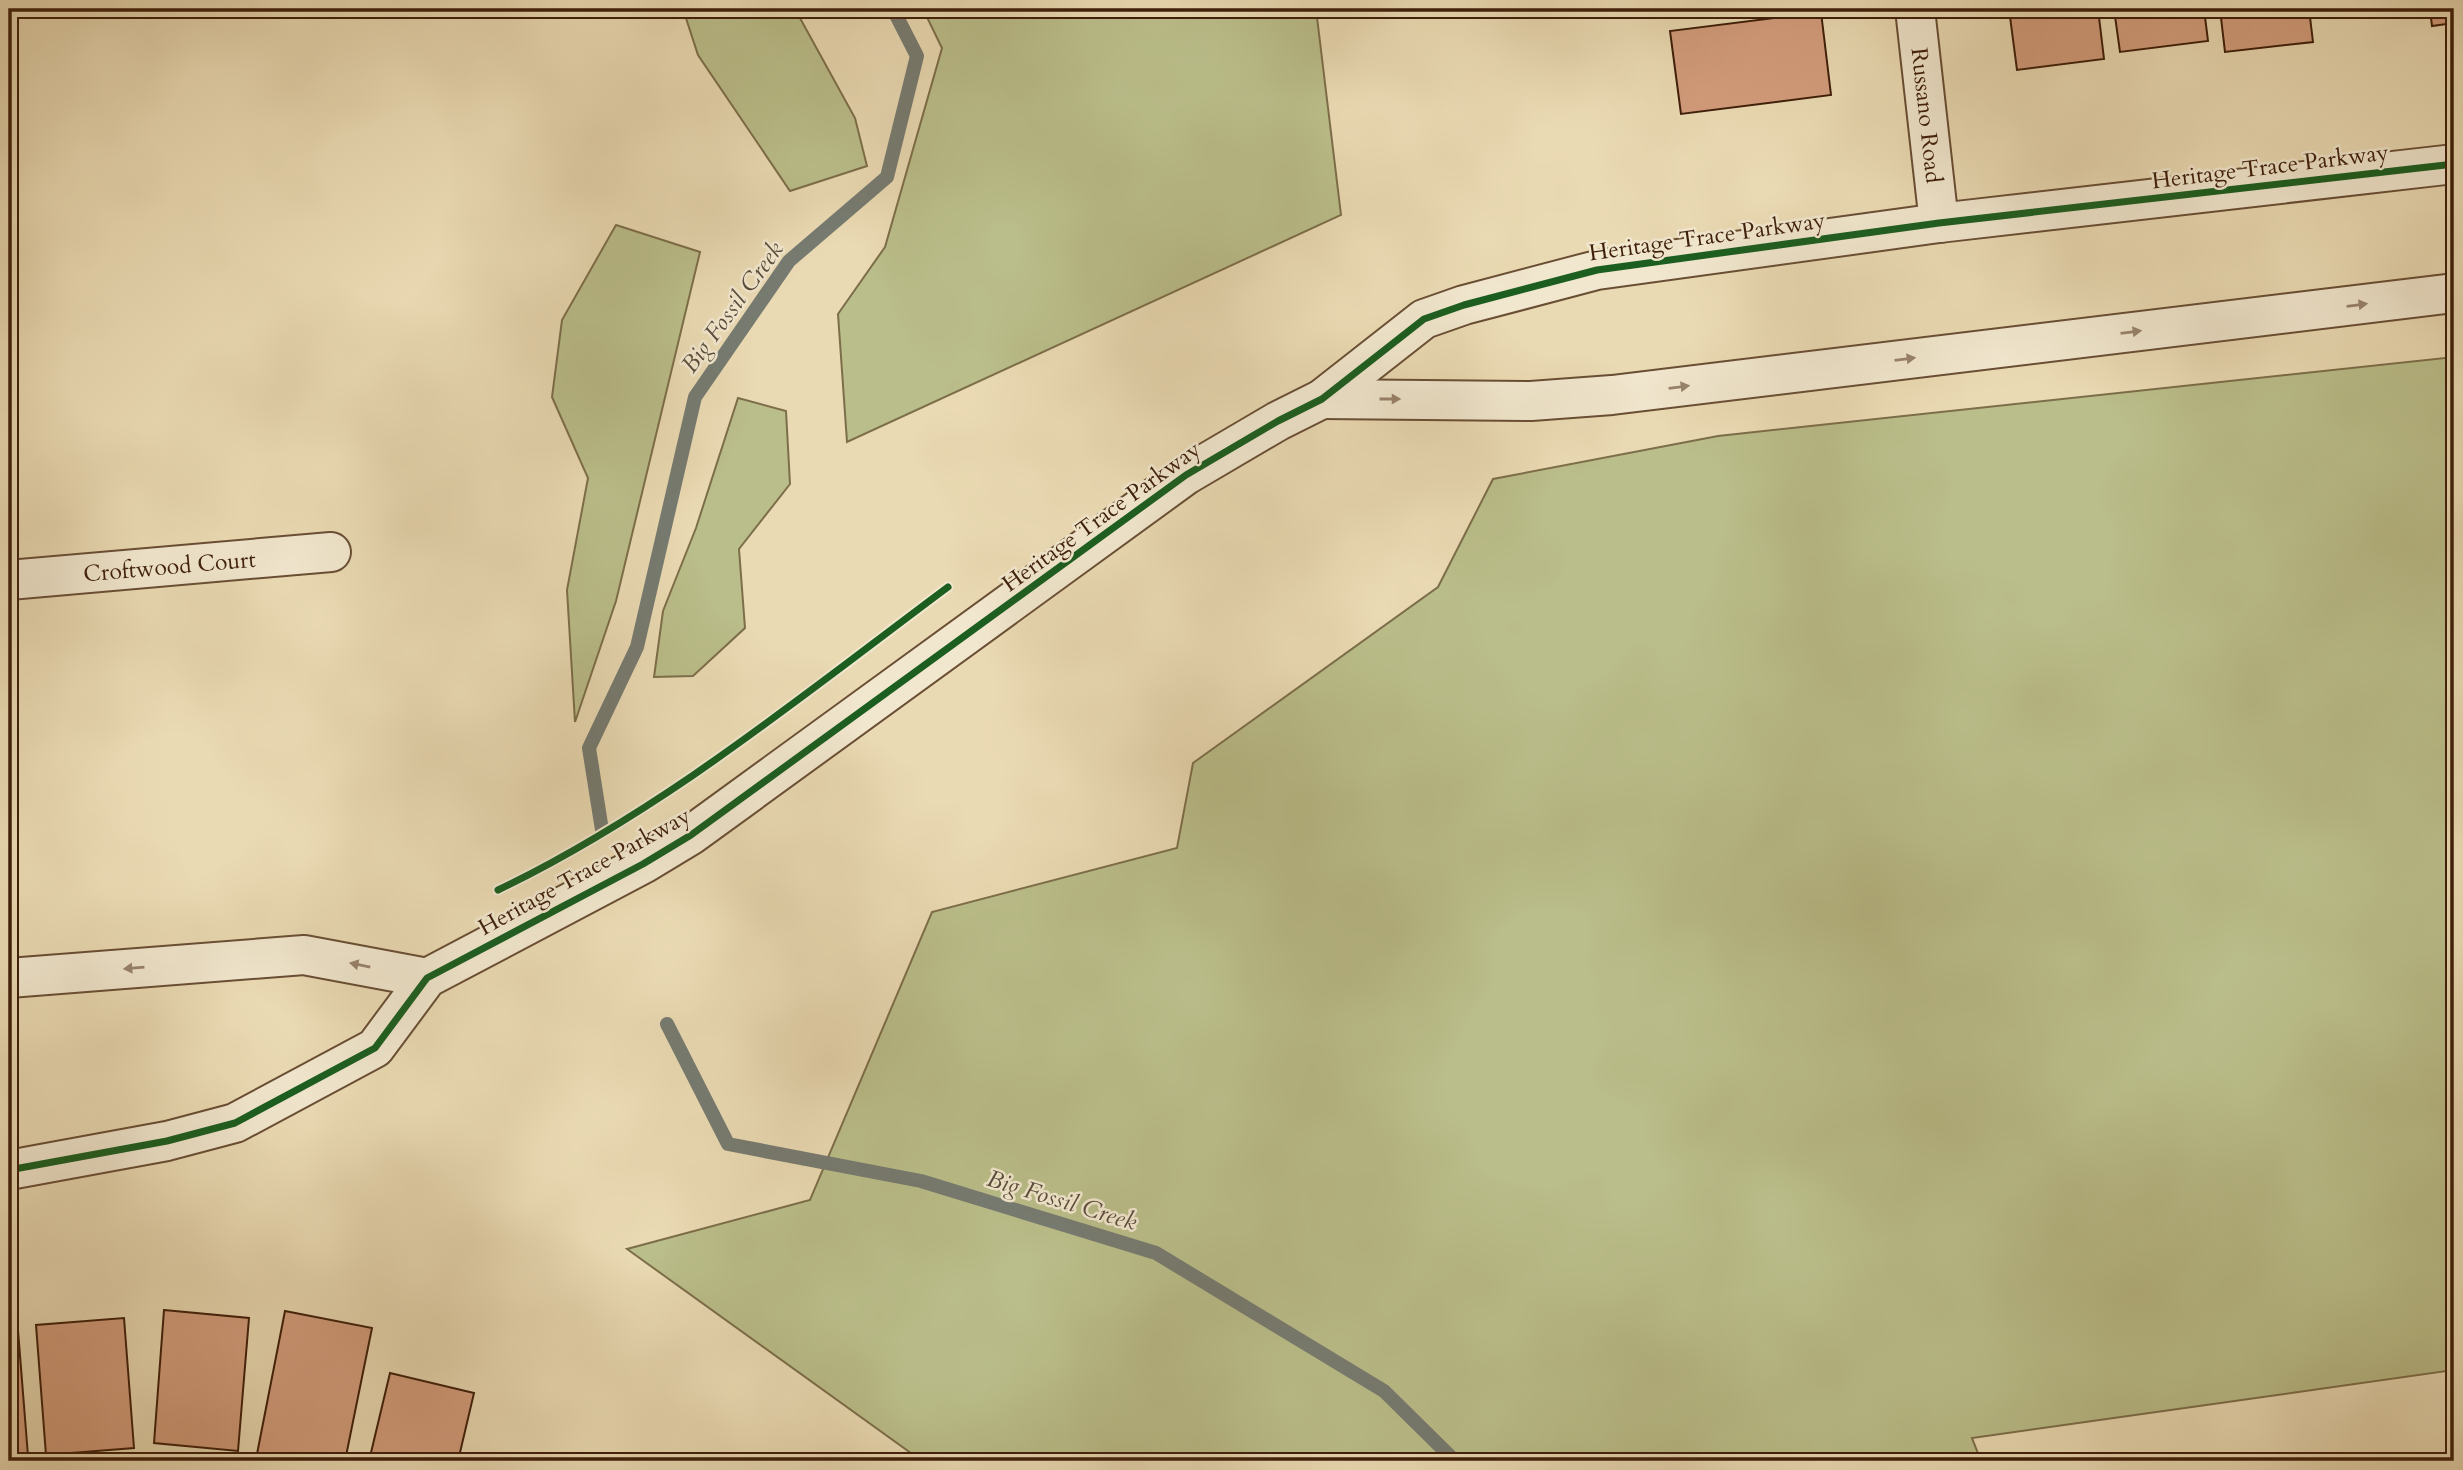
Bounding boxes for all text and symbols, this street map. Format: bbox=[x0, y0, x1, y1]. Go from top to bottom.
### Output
street label: Russano Road bbox=[1903, 46, 1950, 186]
street label: Heritage Trace Parkway bbox=[2150, 137, 2390, 196]
street label: Heritage Trace Parkway bbox=[1587, 205, 1827, 268]
water label: Big Fossil Creek bbox=[673, 235, 791, 380]
one-way arrow bbox=[2346, 299, 2368, 310]
one-way arrow bbox=[2120, 326, 2142, 337]
one-way arrow bbox=[1895, 354, 1917, 365]
one-way arrow bbox=[1669, 381, 1691, 392]
one-way arrow bbox=[1379, 394, 1401, 405]
street label: Heritage Trace Parkway bbox=[996, 434, 1207, 599]
street label: Croftwood Court bbox=[82, 544, 257, 589]
street label: Heritage Trace Parkway bbox=[473, 800, 696, 943]
one-way arrow bbox=[349, 959, 371, 970]
one-way arrow bbox=[123, 963, 145, 974]
water label: Big Fossil Creek bbox=[983, 1162, 1141, 1239]

